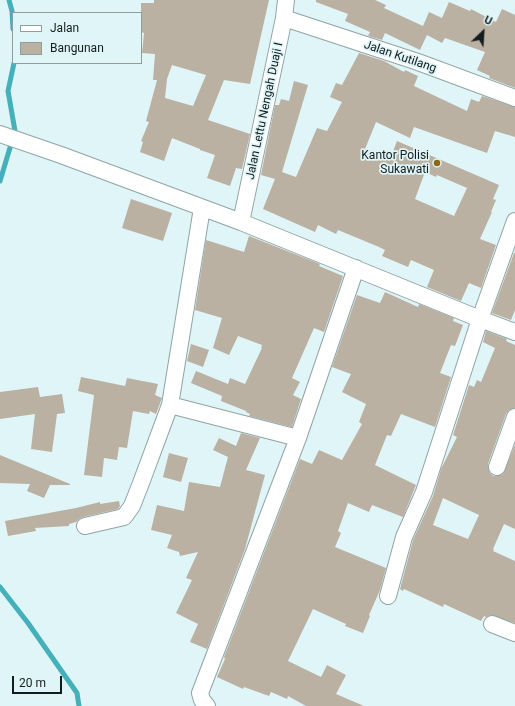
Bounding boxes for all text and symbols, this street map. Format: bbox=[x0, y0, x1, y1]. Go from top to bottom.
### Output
legend bbox=[12, 12, 142, 64]
north arrow bbox=[463, 12, 503, 52]
text: U bbox=[482, 13, 494, 28]
text: Jalan bbox=[50, 21, 79, 35]
street label: Jalan Kutilang bbox=[362, 38, 438, 76]
text: Bangunan bbox=[50, 41, 104, 55]
street label: Jalan Lettu Nengah Duaji I bbox=[243, 41, 287, 181]
place label: Kantor Polisi Sukawati bbox=[361, 149, 429, 177]
marker: Kantor Polisi Sukawati bbox=[432, 158, 442, 168]
scale bar bbox=[14, 668, 64, 694]
text: 20 m bbox=[19, 676, 46, 690]

